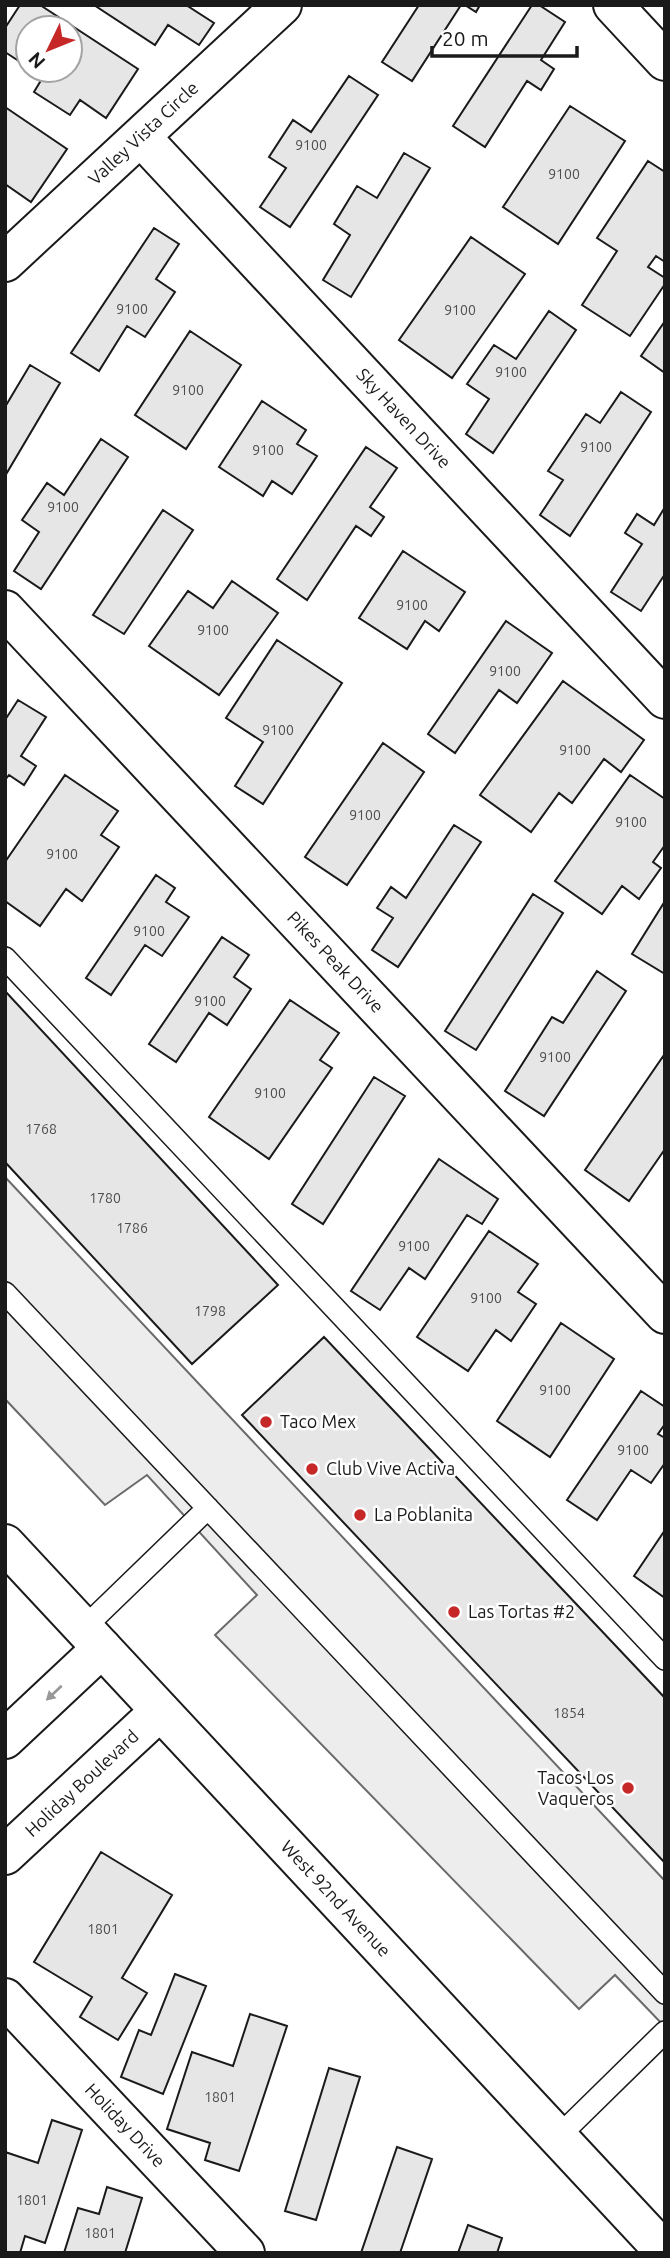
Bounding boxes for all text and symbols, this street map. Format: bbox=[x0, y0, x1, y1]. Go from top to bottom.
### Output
north arrow bbox=[14, 14, 84, 84]
scale bar bbox=[432, 14, 577, 58]
text: 20 m bbox=[442, 26, 489, 50]
text: N bbox=[24, 48, 49, 73]
street label: Valley Vista Circle bbox=[84, 77, 202, 189]
house number: 9100 bbox=[295, 137, 327, 153]
house number: 9100 bbox=[548, 166, 580, 182]
house number: 9100 bbox=[116, 301, 148, 317]
house number: 9100 bbox=[444, 302, 476, 318]
street label: Sky Haven Drive bbox=[353, 364, 456, 472]
house number: 9100 bbox=[495, 364, 527, 380]
house number: 9100 bbox=[172, 382, 204, 398]
house number: 9100 bbox=[580, 439, 612, 455]
house number: 9100 bbox=[252, 442, 284, 458]
house number: 9100 bbox=[47, 499, 79, 515]
house number: 9100 bbox=[396, 597, 428, 613]
house number: 9100 bbox=[197, 622, 229, 638]
house number: 9100 bbox=[489, 663, 521, 679]
house number: 9100 bbox=[262, 722, 294, 738]
house number: 9100 bbox=[559, 742, 591, 758]
house number: 9100 bbox=[349, 807, 381, 823]
house number: 9100 bbox=[615, 814, 647, 830]
house number: 9100 bbox=[46, 846, 78, 862]
street label: Pikes Peak Drive bbox=[284, 907, 388, 1016]
house number: 9100 bbox=[133, 923, 165, 939]
house number: 9100 bbox=[194, 993, 226, 1009]
house number: 9100 bbox=[539, 1049, 571, 1065]
house number: 9100 bbox=[254, 1085, 286, 1101]
house number: 1768 bbox=[25, 1121, 57, 1137]
house number: 1780 bbox=[89, 1190, 121, 1206]
house number: 1786 bbox=[116, 1220, 148, 1236]
house number: 9100 bbox=[398, 1238, 430, 1254]
house number: 9100 bbox=[470, 1290, 502, 1306]
house number: 1798 bbox=[194, 1303, 226, 1319]
house number: 9100 bbox=[539, 1382, 571, 1398]
place label: Taco Mex bbox=[280, 1411, 356, 1431]
marker: Taco Mex bbox=[258, 1414, 274, 1430]
house number: 9100 bbox=[617, 1442, 649, 1458]
place label: Club Vive Activa bbox=[326, 1458, 455, 1478]
marker: Club Vive Activa bbox=[304, 1461, 320, 1477]
place label: La Poblanita bbox=[374, 1504, 473, 1524]
marker: La Poblanita bbox=[352, 1507, 368, 1523]
place label: Las Tortas #2 bbox=[468, 1601, 575, 1621]
marker: Las Tortas #2 bbox=[446, 1604, 462, 1620]
one-way arrow bbox=[45, 1685, 63, 1701]
house number: 1854 bbox=[553, 1705, 585, 1721]
street label: Holiday Boulevard bbox=[21, 1725, 142, 1840]
place label: Tacos Los Vaqueros bbox=[537, 1767, 614, 1808]
marker: Tacos Los Vaqueros bbox=[620, 1780, 636, 1796]
street label: West 92nd Avenue bbox=[278, 1836, 395, 1960]
house number: 1801 bbox=[87, 1921, 119, 1937]
street label: Holiday Drive bbox=[82, 2079, 170, 2171]
house number: 1801 bbox=[204, 2089, 236, 2105]
house number: 1801 bbox=[16, 2192, 48, 2208]
house number: 1801 bbox=[84, 2225, 116, 2241]

